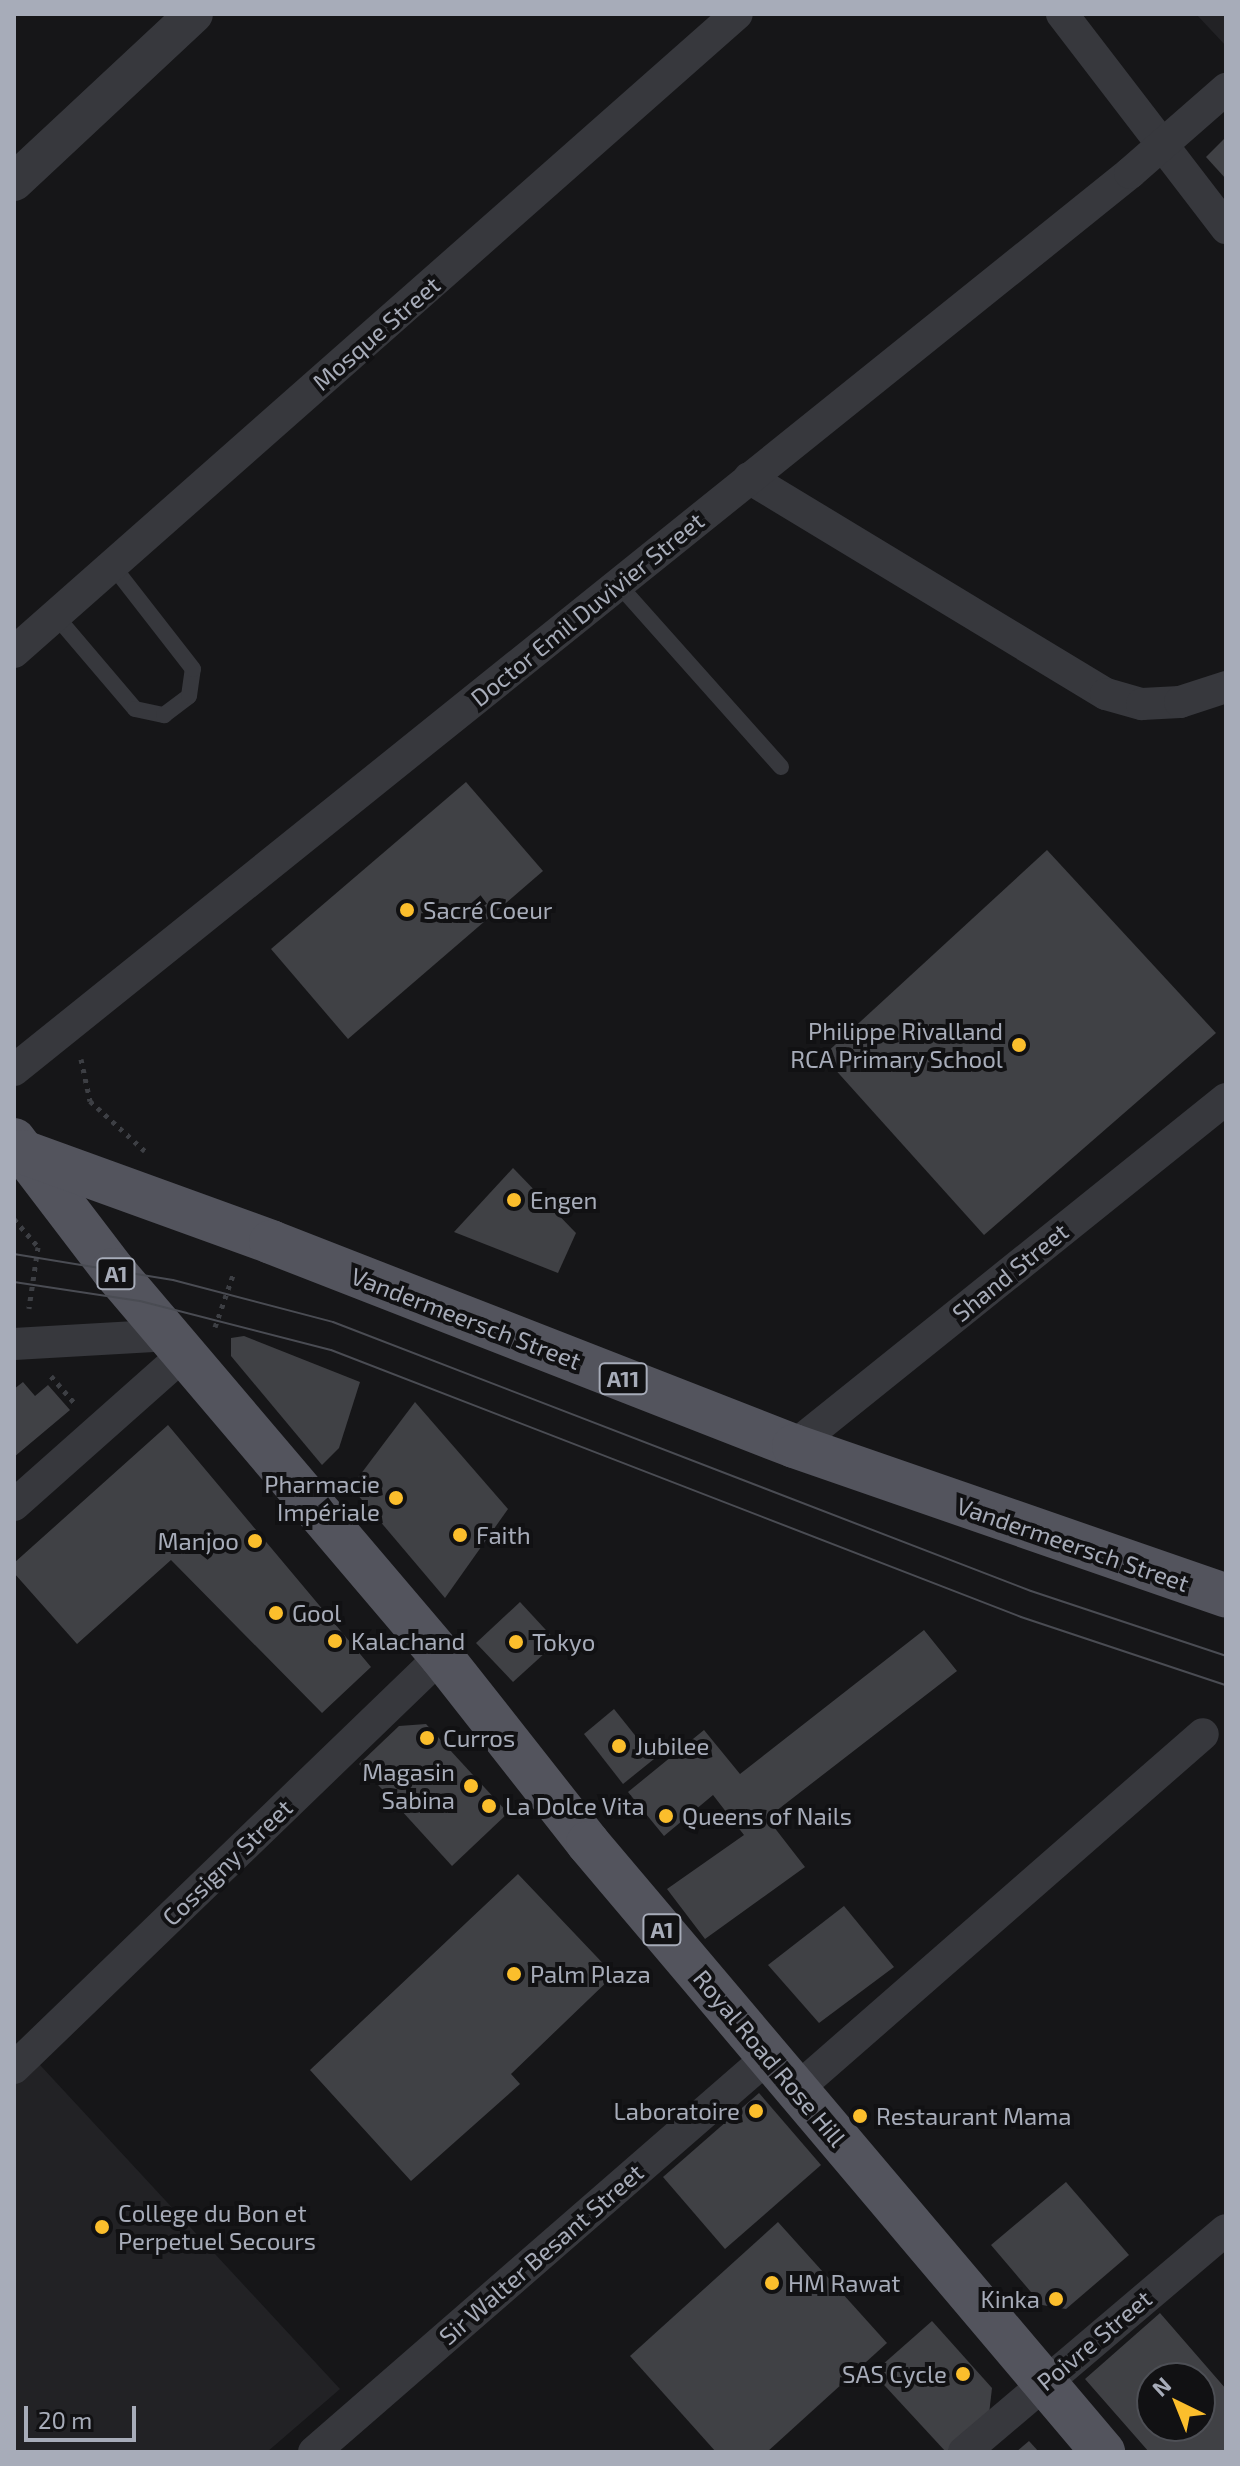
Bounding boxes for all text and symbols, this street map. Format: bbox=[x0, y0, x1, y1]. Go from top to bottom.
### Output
street label: Mosque Street bbox=[306, 270, 446, 396]
street label: Doctor Emil Duvivier Street bbox=[464, 505, 710, 713]
place label: Sacré Coeur bbox=[423, 896, 552, 924]
marker: Sacré Coeur bbox=[398, 901, 416, 919]
place label: Philippe Rivalland RCA Primary School bbox=[789, 1017, 1003, 1073]
marker: Philippe Rivalland RCA Primary School bbox=[1010, 1036, 1028, 1054]
place label: Engen bbox=[530, 1186, 598, 1214]
marker: Engen bbox=[505, 1191, 523, 1209]
street label: Shand Street bbox=[946, 1217, 1074, 1327]
road number: A1 bbox=[96, 1256, 136, 1292]
street label: Vandermeersch Street bbox=[347, 1261, 585, 1375]
road number: A11 bbox=[597, 1361, 649, 1397]
place label: Pharmacie Impériale bbox=[264, 1470, 380, 1526]
marker: Pharmacie Impériale bbox=[387, 1489, 405, 1507]
street label: Vandermeersch Street bbox=[953, 1491, 1193, 1597]
place label: Faith bbox=[476, 1521, 531, 1549]
marker: Faith bbox=[451, 1526, 469, 1544]
place label: Manjoo bbox=[158, 1527, 239, 1555]
marker: Manjoo bbox=[246, 1532, 264, 1550]
place label: Gool bbox=[292, 1599, 341, 1627]
marker: Gool bbox=[267, 1604, 285, 1622]
place label: Kalachand bbox=[351, 1627, 465, 1655]
place label: Tokyo bbox=[532, 1628, 595, 1656]
marker: Kalachand bbox=[326, 1632, 344, 1650]
marker: Tokyo bbox=[507, 1633, 525, 1651]
place label: Curros bbox=[443, 1724, 515, 1752]
marker: Curros bbox=[418, 1729, 436, 1747]
place label: Jubilee bbox=[635, 1732, 709, 1760]
marker: Jubilee bbox=[610, 1737, 628, 1755]
place label: Magasin Sabina bbox=[362, 1758, 455, 1814]
marker: Magasin Sabina bbox=[462, 1777, 480, 1795]
place label: La Dolce Vita bbox=[505, 1792, 645, 1820]
street label: Cossigny Street bbox=[156, 1793, 298, 1931]
marker: La Dolce Vita bbox=[480, 1797, 498, 1815]
place label: Queens of Nails bbox=[682, 1802, 852, 1830]
marker: Queens of Nails bbox=[657, 1807, 675, 1825]
road number: A1 bbox=[642, 1912, 682, 1948]
place label: Palm Plaza bbox=[530, 1960, 651, 1988]
street label: Royal Road Rose Hill bbox=[688, 1964, 852, 2152]
marker: Palm Plaza bbox=[505, 1965, 523, 1983]
place label: Laboratoire bbox=[613, 2097, 740, 2125]
marker: Laboratoire bbox=[747, 2102, 765, 2120]
place label: Restaurant Mama bbox=[876, 2102, 1071, 2130]
marker: Restaurant Mama bbox=[851, 2107, 869, 2125]
street label: Sir Walter Besant Street bbox=[433, 2157, 649, 2351]
place label: College du Bon et Perpetuel Secours bbox=[118, 2199, 317, 2255]
marker: College du Bon et Perpetuel Secours bbox=[93, 2218, 111, 2236]
place label: HM Rawat bbox=[788, 2269, 900, 2297]
marker: HM Rawat bbox=[763, 2274, 781, 2292]
street label: Poivre Street bbox=[1031, 2284, 1157, 2396]
place label: Kinka bbox=[981, 2285, 1040, 2313]
marker: Kinka bbox=[1047, 2290, 1065, 2308]
place label: SAS Cycle bbox=[842, 2360, 947, 2388]
north arrow bbox=[1136, 2362, 1216, 2442]
marker: SAS Cycle bbox=[954, 2365, 972, 2383]
text: N bbox=[1146, 2371, 1176, 2401]
scale bar bbox=[28, 2390, 140, 2440]
text: 20 m bbox=[38, 2405, 92, 2434]

